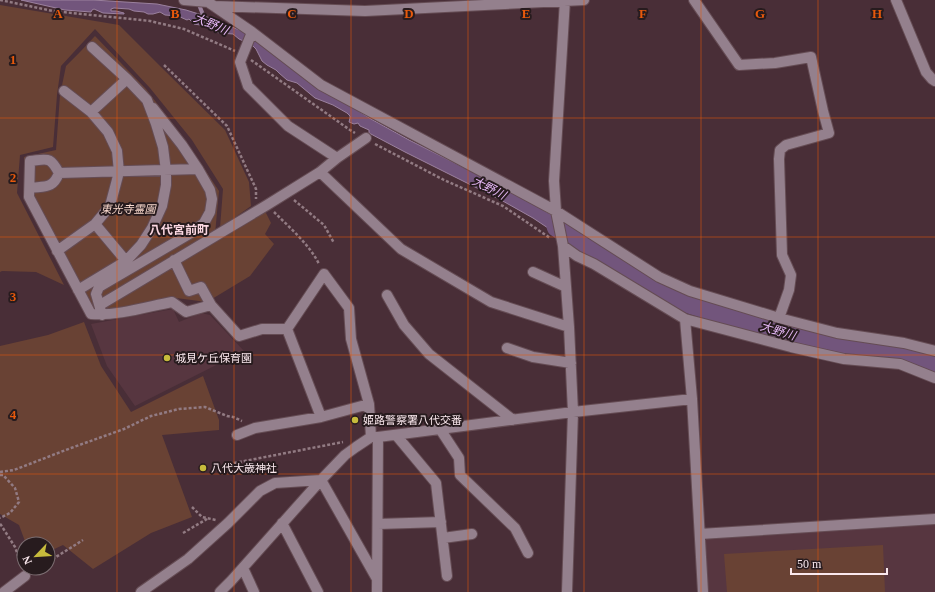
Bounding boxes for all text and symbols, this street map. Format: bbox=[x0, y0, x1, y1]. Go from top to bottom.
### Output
text: A bbox=[53, 6, 63, 21]
text: B bbox=[171, 6, 180, 21]
text: C bbox=[287, 6, 297, 21]
text: D bbox=[404, 6, 414, 21]
text: E bbox=[522, 6, 530, 21]
text: F bbox=[639, 6, 647, 21]
text: G bbox=[755, 6, 765, 21]
text: H bbox=[872, 6, 882, 21]
water label: 大野川 bbox=[192, 11, 232, 38]
text: 1 bbox=[10, 52, 16, 67]
text: 2 bbox=[10, 170, 16, 185]
water label: 大野川 bbox=[470, 174, 510, 203]
park label: 東光寺霊園 bbox=[101, 203, 157, 215]
district label: 八代宮前町 bbox=[149, 223, 209, 237]
text: 3 bbox=[10, 289, 17, 304]
water label: 大野川 bbox=[759, 319, 799, 344]
place label: 城見ケ丘保育園 bbox=[175, 352, 252, 364]
marker: 城見ケ丘保育園 bbox=[162, 353, 172, 363]
text: 4 bbox=[10, 407, 17, 422]
place label: 姫路警察署八代交番 bbox=[363, 414, 462, 426]
marker: 姫路警察署八代交番 bbox=[350, 415, 360, 425]
place label: 八代大歳神社 bbox=[211, 462, 277, 474]
marker: 八代大歳神社 bbox=[198, 463, 208, 473]
north arrow bbox=[16, 536, 56, 576]
scale bar bbox=[791, 550, 887, 576]
text: N bbox=[20, 554, 34, 566]
text: 50 m bbox=[797, 557, 822, 571]

